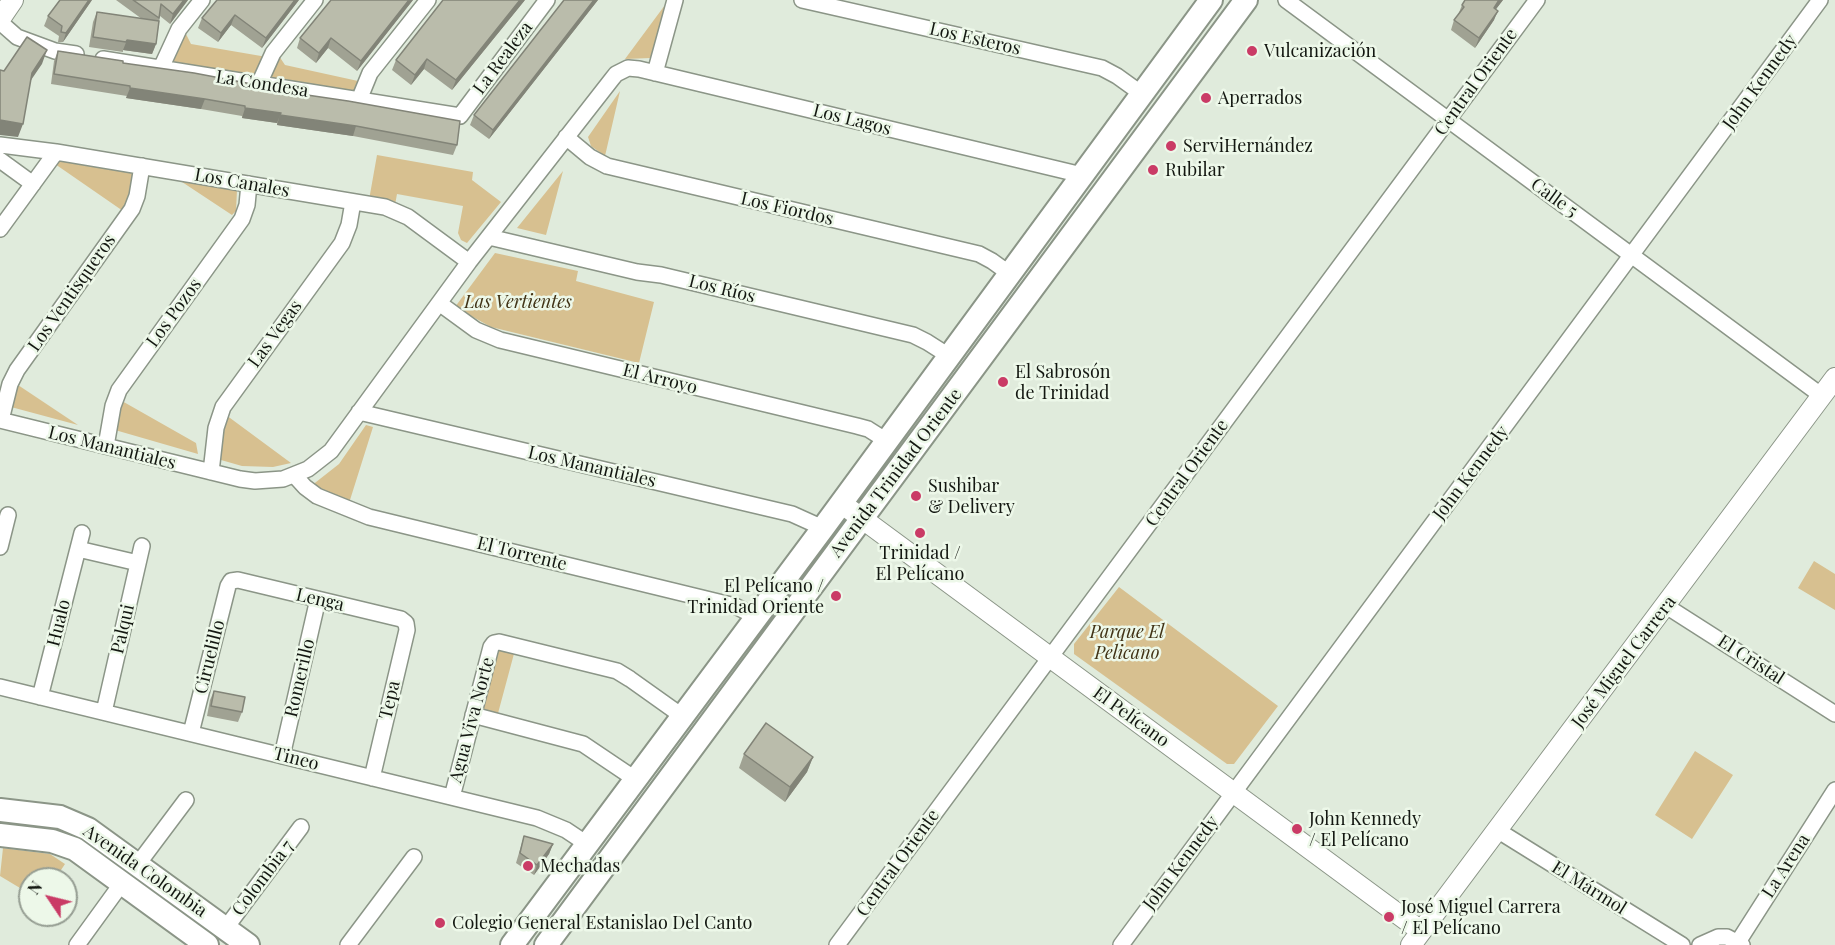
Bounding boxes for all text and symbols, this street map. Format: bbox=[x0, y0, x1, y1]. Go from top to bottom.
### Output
street label: La Realeza bbox=[469, 17, 537, 99]
street label: Los Esteros bbox=[927, 18, 1023, 60]
street label: Central Oriente bbox=[1430, 24, 1522, 140]
street label: John Kennedy bbox=[1718, 30, 1802, 134]
place label: Vulcanización bbox=[1264, 40, 1376, 62]
marker: Vulcanización bbox=[1245, 44, 1259, 58]
street label: La Condesa bbox=[214, 66, 310, 102]
place label: Aperrados bbox=[1218, 87, 1302, 109]
marker: Aperrados bbox=[1199, 91, 1213, 105]
street label: Los Lagos bbox=[811, 100, 893, 140]
place label: ServiHernández bbox=[1183, 135, 1313, 157]
marker: ServiHernández bbox=[1164, 139, 1178, 153]
place label: Rubilar bbox=[1165, 159, 1225, 181]
marker: Rubilar bbox=[1146, 163, 1160, 177]
street label: Los Canales bbox=[193, 164, 291, 202]
street label: Calle 5 bbox=[1526, 174, 1582, 222]
street label: Los Fiordos bbox=[739, 188, 835, 230]
street label: Los Ventisqueros bbox=[24, 230, 120, 356]
street label: Los Ríos bbox=[686, 270, 758, 308]
street label: Los Pozos bbox=[142, 274, 206, 352]
park label: Las Vertientes bbox=[464, 291, 572, 313]
street label: Las Vegas bbox=[243, 296, 307, 372]
street label: El Arroyo bbox=[620, 359, 700, 399]
place label: El Sabrosón de Trinidad bbox=[1015, 361, 1111, 404]
marker: El Sabrosón de Trinidad bbox=[996, 375, 1010, 389]
street label: Avenida Trinidad Oriente bbox=[825, 384, 967, 562]
street label: Central Oriente bbox=[1141, 415, 1233, 531]
street label: Los Manantiales bbox=[46, 422, 178, 474]
street label: John Kennedy bbox=[1429, 422, 1513, 524]
street label: Los Manantiales bbox=[526, 442, 658, 492]
place label: Sushibar & Delivery bbox=[928, 475, 1015, 518]
marker: Sushibar & Delivery bbox=[909, 489, 923, 503]
marker: Trinidad / El Pelícano bbox=[913, 526, 927, 540]
street label: El Torrente bbox=[475, 532, 569, 576]
place label: Trinidad / El Pelícano bbox=[876, 542, 964, 584]
place label: El Pelícano / Trinidad Oriente bbox=[687, 575, 824, 618]
street label: Lenga bbox=[294, 584, 346, 616]
marker: El Pelícano / Trinidad Oriente bbox=[829, 589, 843, 603]
street label: José Miguel Carrera bbox=[1567, 592, 1681, 732]
street label: Hualo bbox=[43, 597, 75, 649]
street label: Palqui bbox=[107, 602, 139, 656]
street label: Ciruelillo bbox=[190, 618, 230, 696]
park label: Parque El Pelicano bbox=[1090, 621, 1164, 664]
street label: El Cristal bbox=[1714, 631, 1788, 689]
street label: Romerillo bbox=[280, 637, 320, 719]
street label: Agua Viva Norte bbox=[445, 655, 499, 785]
street label: Tepa bbox=[375, 679, 405, 721]
street label: El Pelícano bbox=[1089, 682, 1173, 752]
street label: Tineo bbox=[271, 743, 321, 775]
street label: Central Oriente bbox=[852, 805, 944, 921]
place label: John Kennedy / El Pelícano bbox=[1309, 808, 1421, 850]
street label: John Kennedy bbox=[1139, 812, 1223, 914]
street label: Avenida Colombia bbox=[79, 820, 211, 922]
marker: John Kennedy / El Pelícano bbox=[1290, 822, 1304, 836]
street label: La Arena bbox=[1757, 830, 1815, 902]
street label: Colombia 7 bbox=[228, 836, 298, 920]
place label: Mechadas bbox=[540, 855, 620, 877]
street label: El Mármol bbox=[1548, 857, 1630, 919]
marker: Mechadas bbox=[521, 859, 535, 873]
north arrow bbox=[18, 867, 78, 927]
text: N bbox=[23, 877, 46, 898]
place label: José Miguel Carrera / El Pelícano bbox=[1401, 896, 1561, 938]
marker: José Miguel Carrera / El Pelícano bbox=[1382, 910, 1396, 924]
place label: Colegio General Estanislao Del Canto bbox=[452, 912, 752, 934]
marker: Colegio General Estanislao Del Canto bbox=[433, 916, 447, 930]

